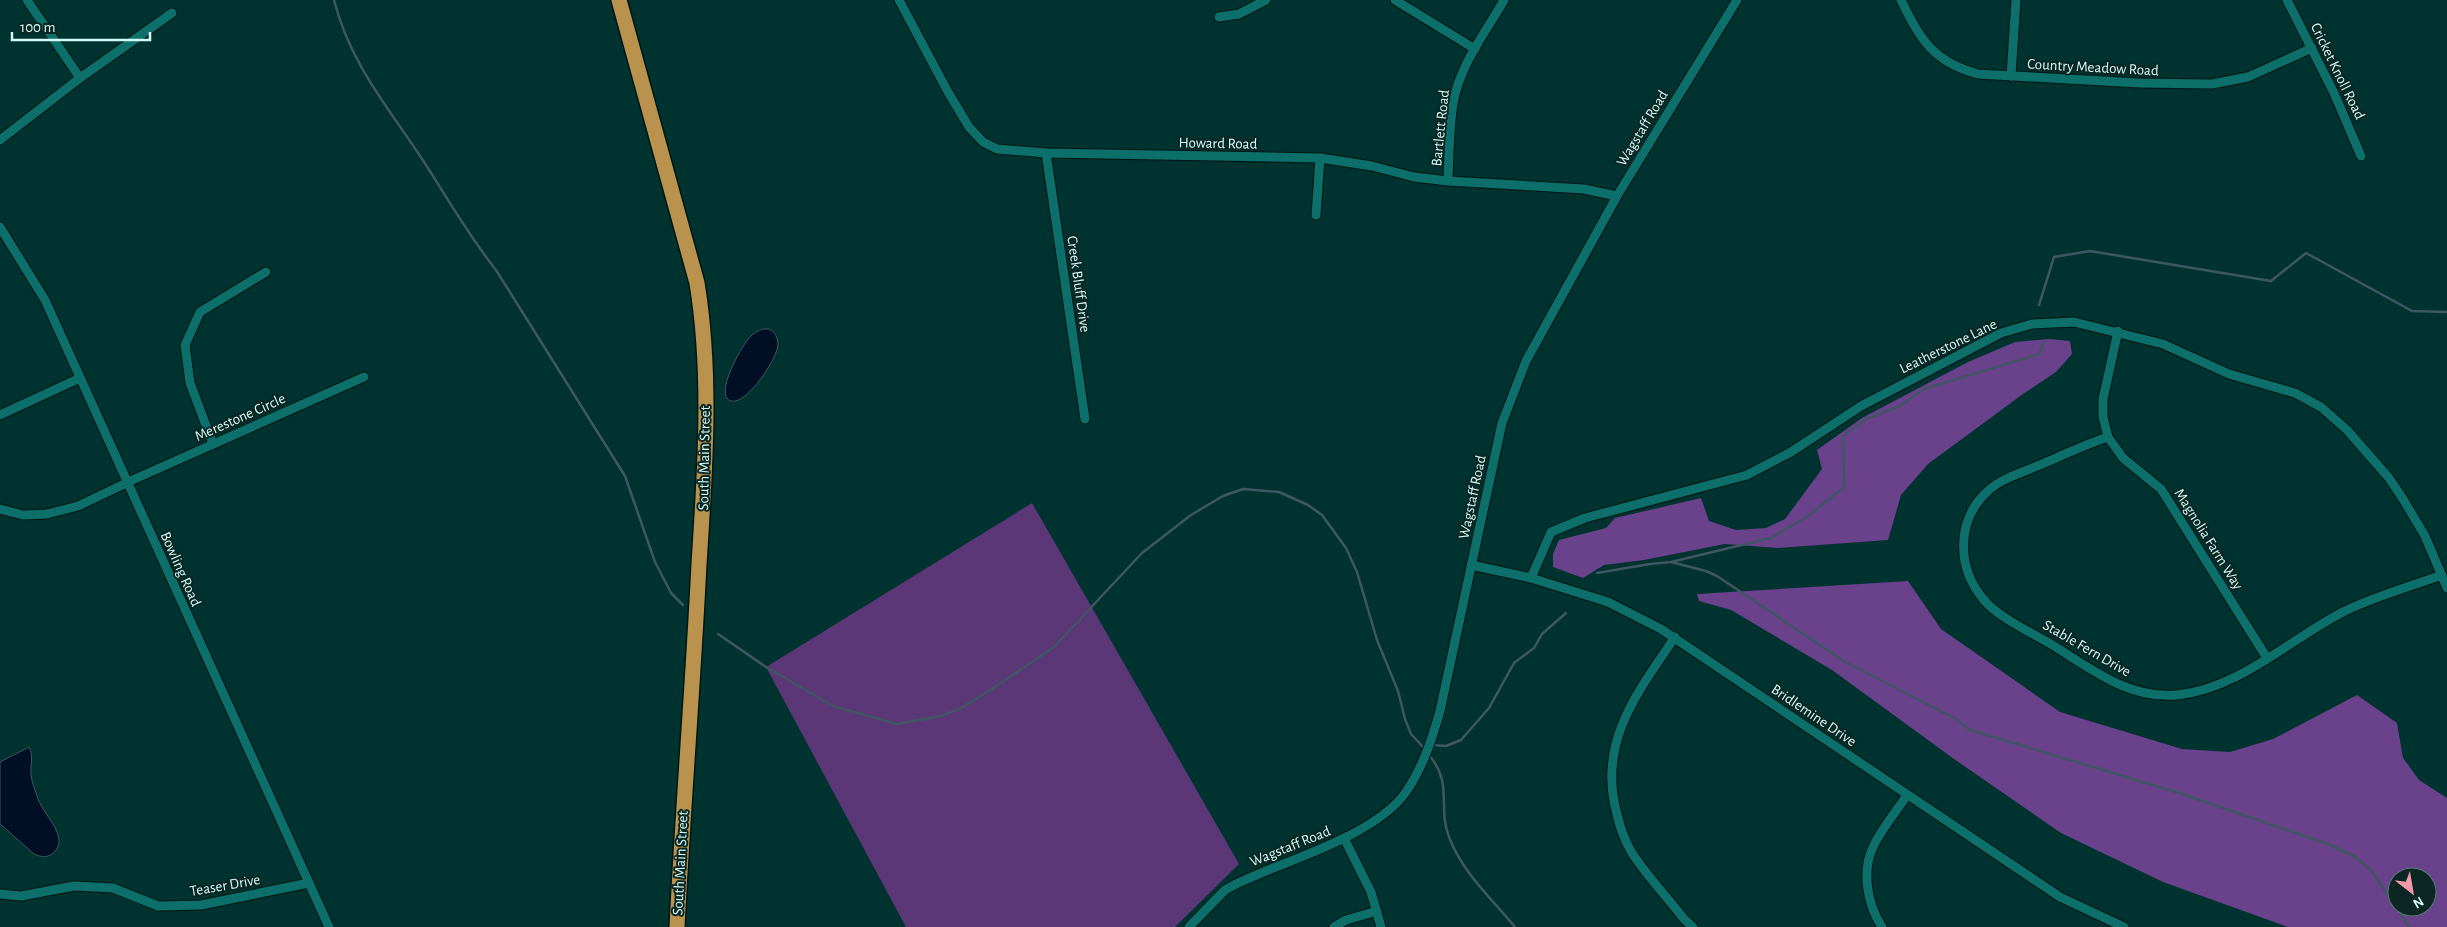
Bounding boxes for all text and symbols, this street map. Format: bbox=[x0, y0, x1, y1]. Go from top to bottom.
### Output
scale bar bbox=[12, 10, 150, 42]
text: 100 m bbox=[20, 20, 55, 35]
street label: Cricket Knoll Road bbox=[2308, 21, 2367, 122]
street label: Country Meadow Road bbox=[2027, 57, 2159, 78]
street label: Wagstaff Road bbox=[1614, 88, 1671, 169]
street label: Bartlett Road bbox=[1429, 89, 1452, 167]
street label: Howard Road bbox=[1179, 135, 1258, 152]
street label: Creek Bluff Drive bbox=[1064, 235, 1093, 333]
street label: Leatherstone Lane bbox=[1897, 316, 1999, 377]
street label: Merestone Circle bbox=[193, 391, 288, 444]
street label: South Main Street bbox=[696, 405, 713, 510]
street label: Wagstaff Road bbox=[1456, 454, 1489, 540]
street label: Magnolia Farm Way bbox=[2172, 486, 2246, 593]
street label: Bowling Road bbox=[157, 530, 204, 609]
street label: Stable Fern Drive bbox=[2040, 617, 2133, 680]
street label: Bridlemine Drive bbox=[1769, 682, 1859, 749]
street label: South Main Street bbox=[670, 810, 691, 916]
street label: Wagstaff Road bbox=[1248, 823, 1333, 869]
north arrow bbox=[2387, 867, 2437, 917]
street label: Teaser Drive bbox=[189, 872, 262, 899]
text: N bbox=[2410, 894, 2426, 911]

